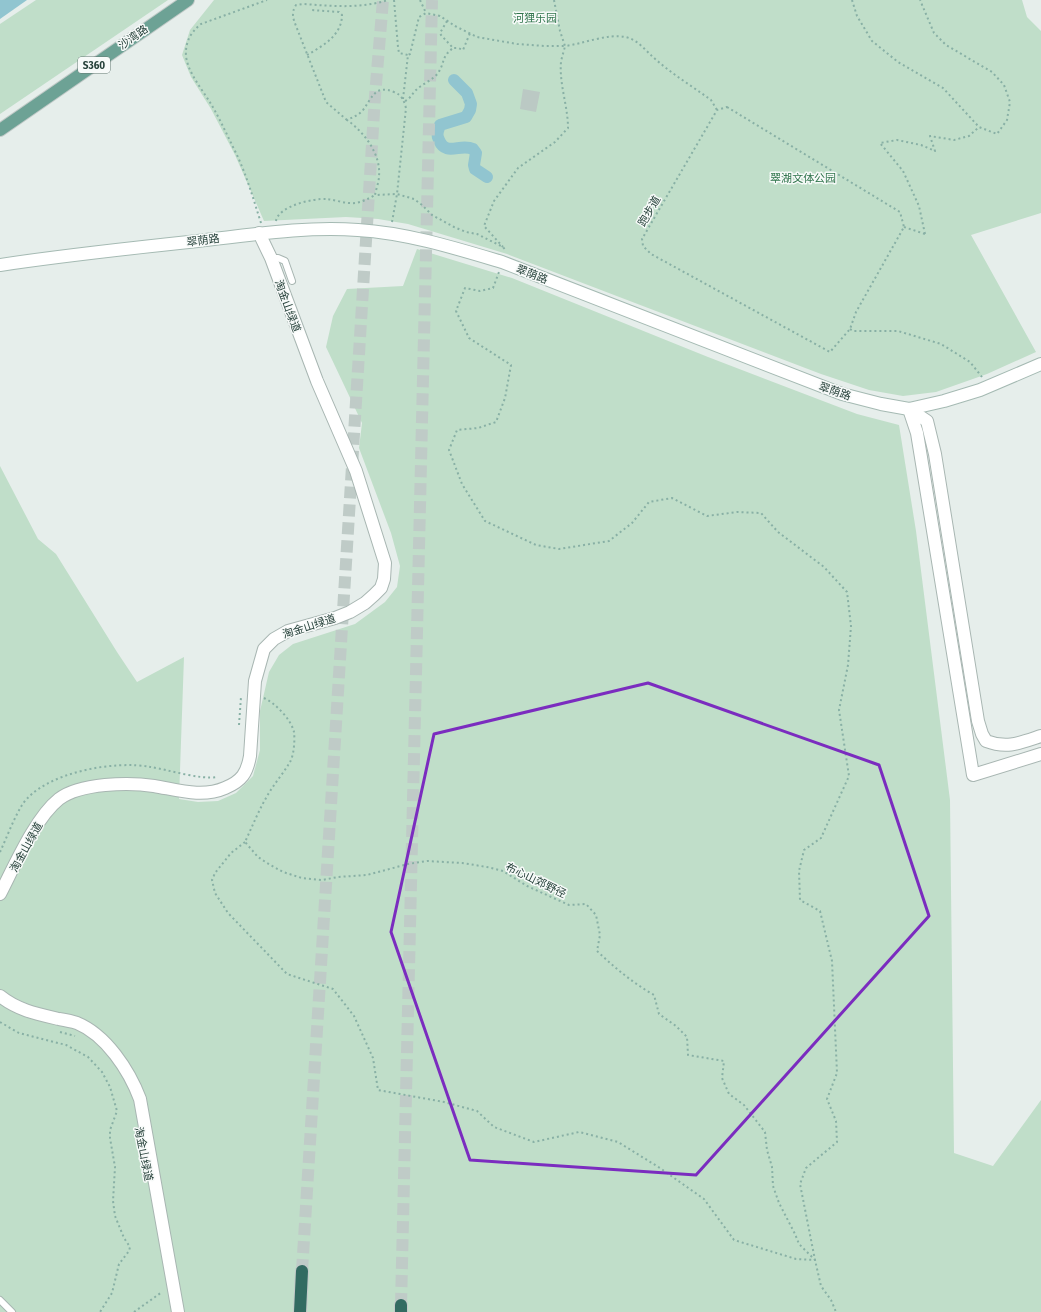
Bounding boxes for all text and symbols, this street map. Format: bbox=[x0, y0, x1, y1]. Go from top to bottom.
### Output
park label: 河狸乐园 bbox=[513, 12, 557, 25]
street label: 沙湾路 bbox=[116, 23, 151, 52]
road number: S360 bbox=[78, 57, 110, 73]
park label: 翠湖文体公园 bbox=[770, 172, 836, 185]
street label: 跑步道 bbox=[636, 194, 663, 229]
street label: 翠荫路 bbox=[186, 232, 220, 249]
street label: 翠荫路 bbox=[514, 262, 550, 286]
street label: 淘金山绿道 bbox=[272, 278, 303, 334]
street label: 翠荫路 bbox=[817, 380, 853, 403]
street label: 淘金山绿道 bbox=[281, 612, 337, 641]
street label: 淘金山绿道 bbox=[7, 820, 45, 874]
street label: 布心山郊野径 bbox=[503, 860, 568, 901]
street label: 淘金山绿道 bbox=[132, 1126, 155, 1182]

